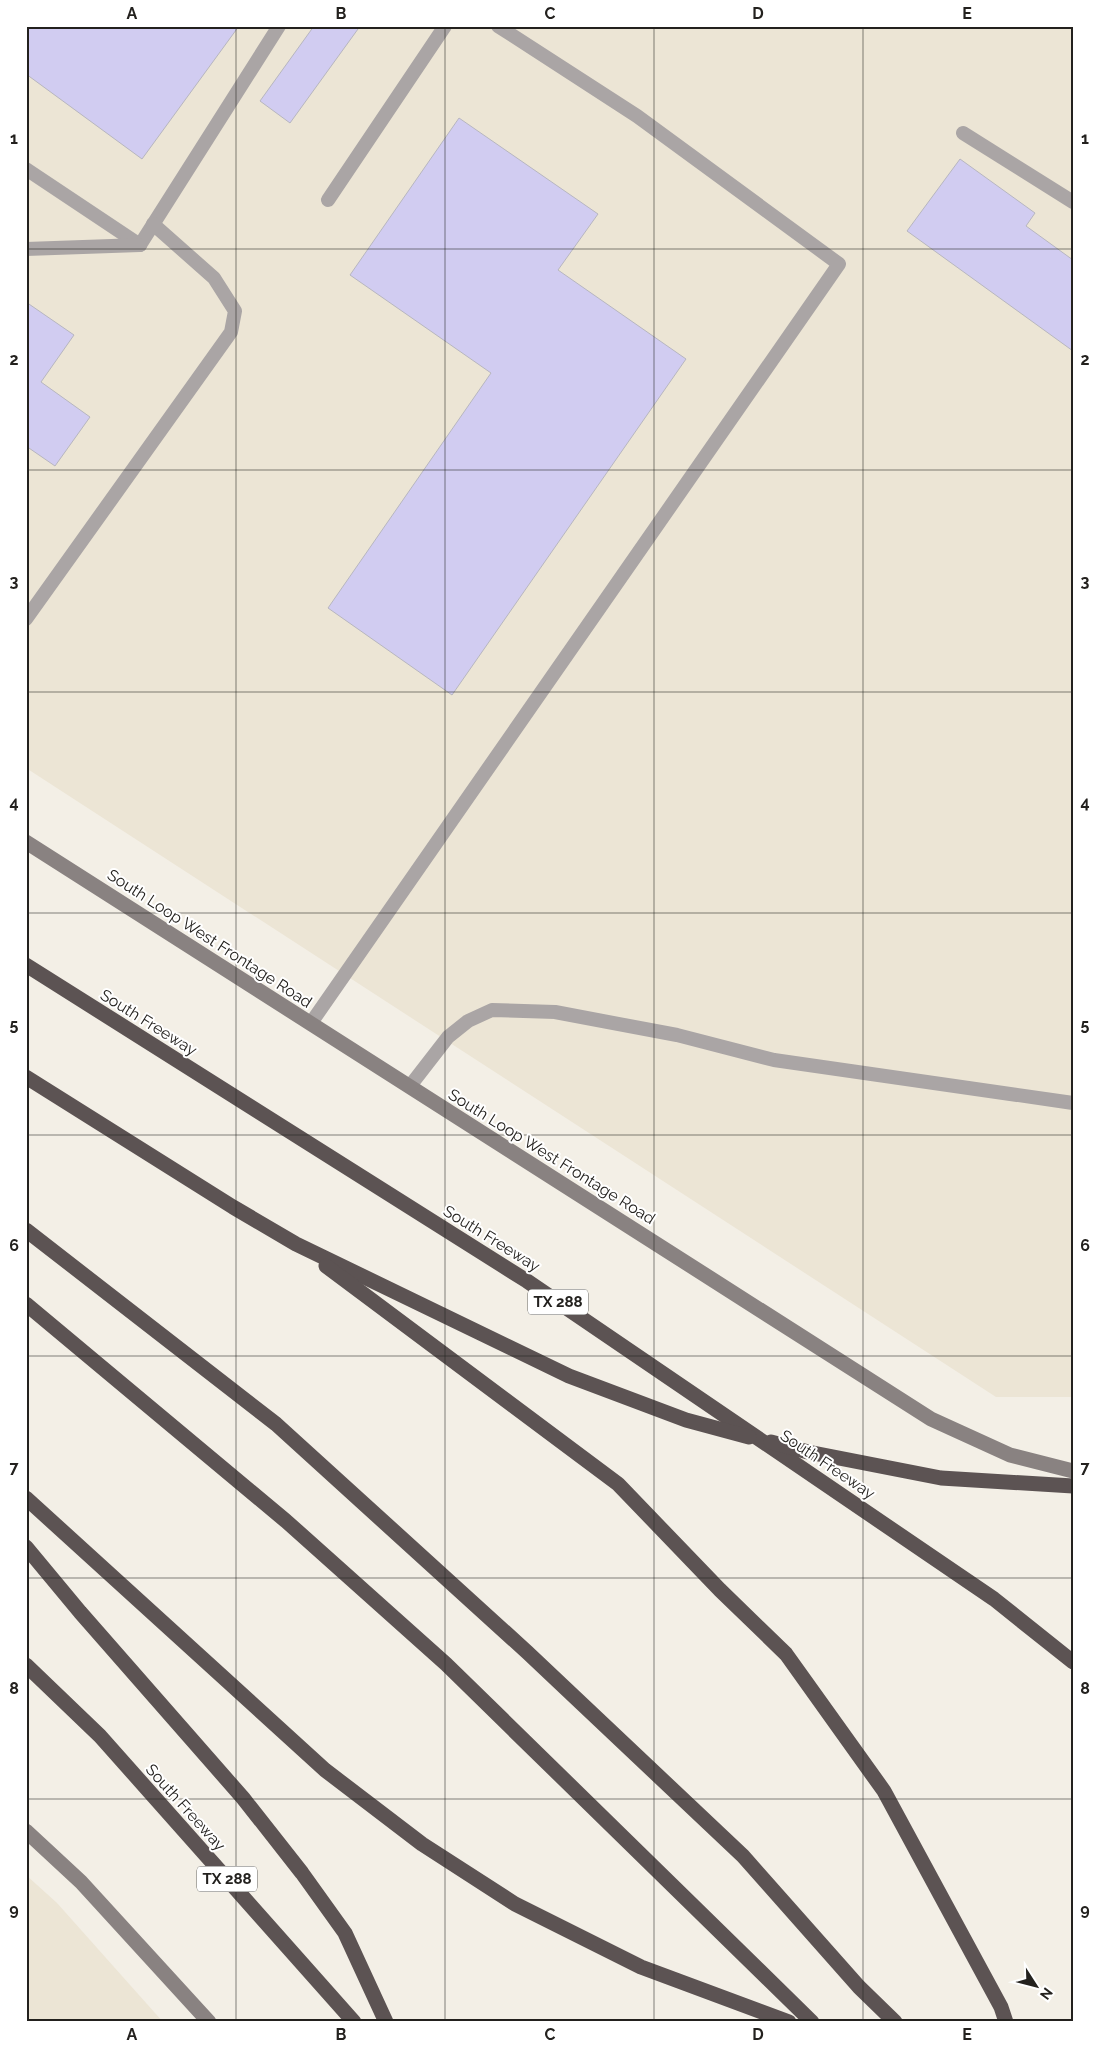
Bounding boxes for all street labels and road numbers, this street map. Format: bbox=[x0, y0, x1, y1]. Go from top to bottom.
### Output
street label: South Loop West Frontage Road bbox=[104, 865, 316, 1012]
street label: South Freeway bbox=[97, 985, 201, 1060]
street label: South Loop West Frontage Road bbox=[445, 1085, 659, 1228]
street label: South Freeway bbox=[440, 1201, 544, 1276]
road number: TX 288 bbox=[528, 1290, 588, 1314]
street label: South Freeway bbox=[777, 1426, 879, 1503]
street label: South Freeway bbox=[142, 1760, 230, 1855]
road number: TX 288 bbox=[197, 1866, 257, 1892]

